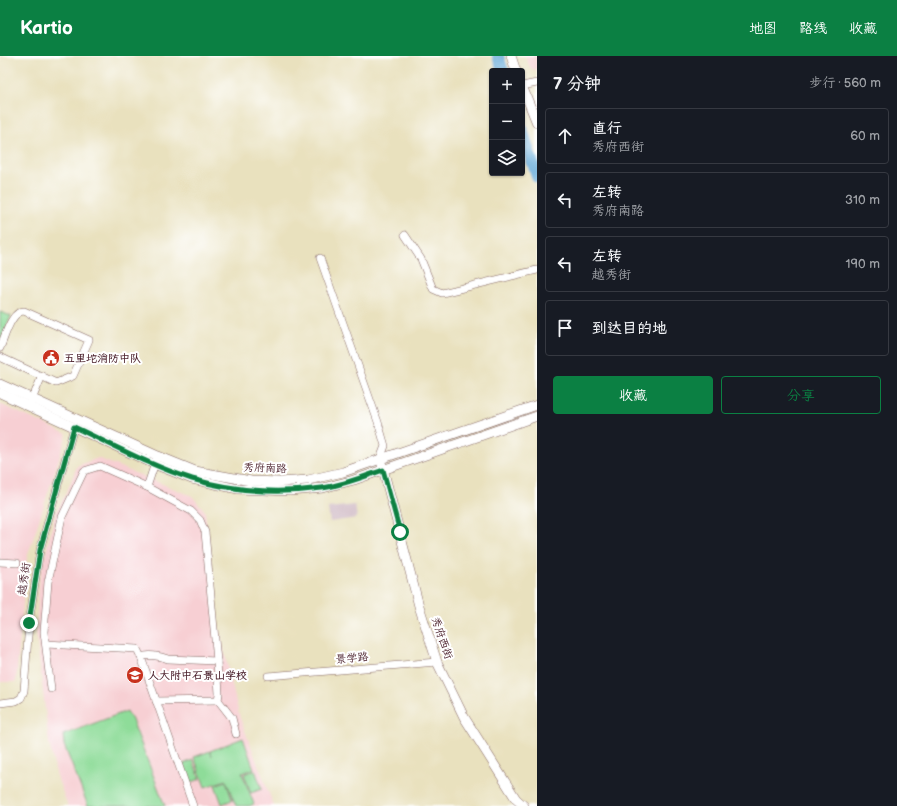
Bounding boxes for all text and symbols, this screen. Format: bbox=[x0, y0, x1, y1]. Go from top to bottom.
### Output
text: Kartio bbox=[20, 17, 73, 40]
text: 地图 bbox=[749, 20, 777, 37]
text: 路线 bbox=[799, 20, 827, 37]
text: 收藏 bbox=[849, 20, 877, 37]
map controls bbox=[489, 68, 525, 176]
button: + bbox=[489, 68, 525, 104]
text: 7 分钟 bbox=[553, 74, 601, 94]
text: 步行 · 560 m bbox=[809, 75, 881, 91]
button: − bbox=[489, 104, 525, 140]
text: 直行 bbox=[592, 119, 622, 138]
icon: ahead bbox=[554, 125, 576, 147]
text: 60 m bbox=[850, 128, 880, 144]
text: 秀府西街 bbox=[592, 139, 644, 155]
button: layers bbox=[489, 140, 525, 176]
text: 左转 bbox=[592, 183, 622, 202]
icon: left bbox=[554, 189, 576, 211]
text: 310 m bbox=[845, 192, 880, 208]
text: 秀府南路 bbox=[592, 203, 644, 219]
text: 左转 bbox=[592, 247, 622, 266]
icon: left bbox=[554, 253, 576, 275]
text: 190 m bbox=[846, 256, 880, 272]
text: 越秀街 bbox=[592, 267, 631, 283]
icon: arrive bbox=[554, 317, 576, 339]
text: 到达目的地 bbox=[592, 319, 667, 338]
public building icon: 五里坨消防中队 bbox=[41, 348, 61, 368]
place label: 五里坨消防中队 bbox=[64, 352, 141, 365]
button: 收藏 bbox=[553, 376, 713, 414]
button: 分享 bbox=[721, 376, 881, 414]
street label: 秀府南路 bbox=[243, 461, 287, 475]
route start bbox=[391, 523, 409, 541]
street label: 越秀街 bbox=[15, 561, 33, 596]
route end bbox=[20, 614, 38, 632]
street label: 秀府西街 bbox=[429, 615, 456, 662]
street label: 景学路 bbox=[335, 650, 369, 666]
school or university icon: 人大附中石景山学校 bbox=[125, 665, 145, 685]
place label: 人大附中石景山学校 bbox=[148, 669, 247, 682]

